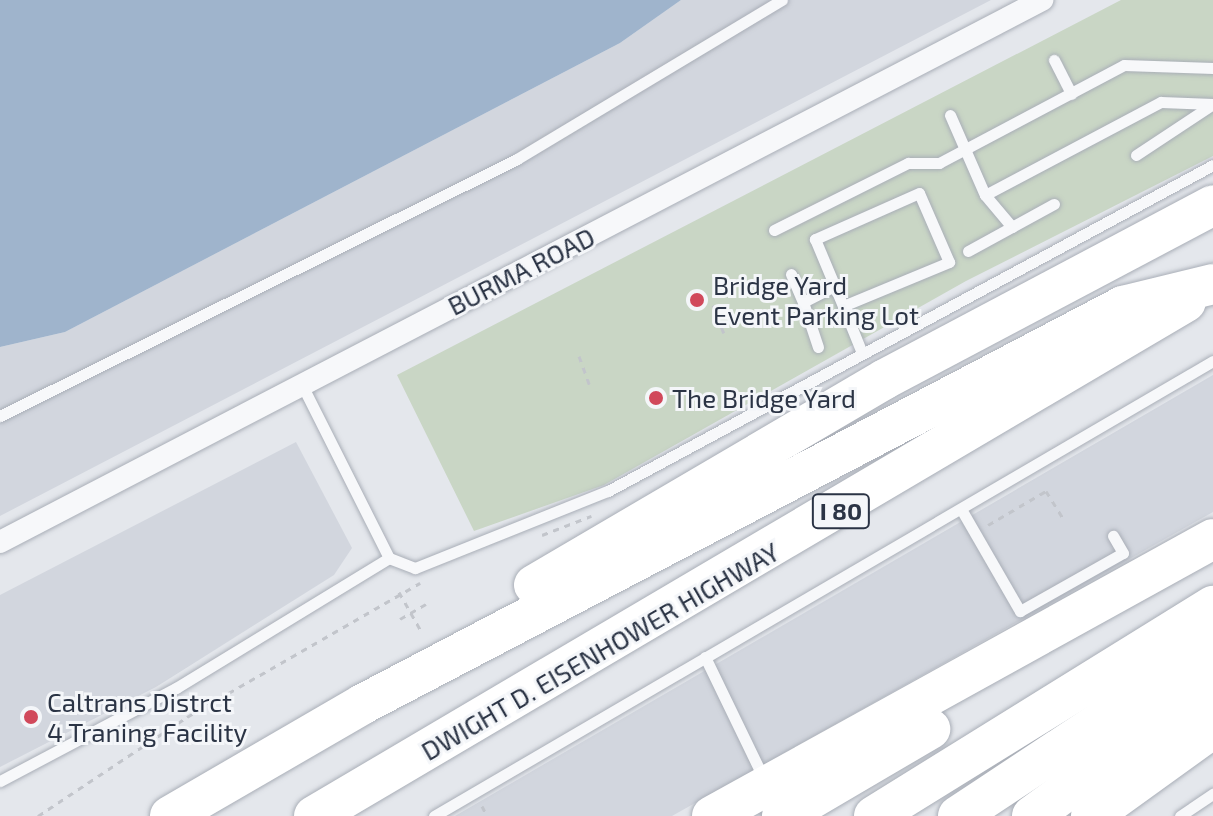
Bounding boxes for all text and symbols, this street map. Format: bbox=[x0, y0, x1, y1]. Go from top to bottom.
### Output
street label: BURMA ROAD bbox=[442, 221, 600, 321]
place label: Bridge Yard Event Parking Lot bbox=[713, 269, 919, 330]
marker: Bridge Yard Event Parking Lot bbox=[688, 291, 706, 309]
place label: The Bridge Yard bbox=[672, 382, 857, 414]
marker: The Bridge Yard bbox=[647, 389, 665, 407]
road number: I 80 bbox=[811, 491, 871, 531]
street label: DWIGHT D. EISENHOWER HIGHWAY bbox=[415, 535, 785, 767]
place label: Caltrans Distrct 4 Traning Facility bbox=[47, 686, 248, 748]
marker: Caltrans Distrct 4 Traning Facility bbox=[22, 708, 40, 726]

